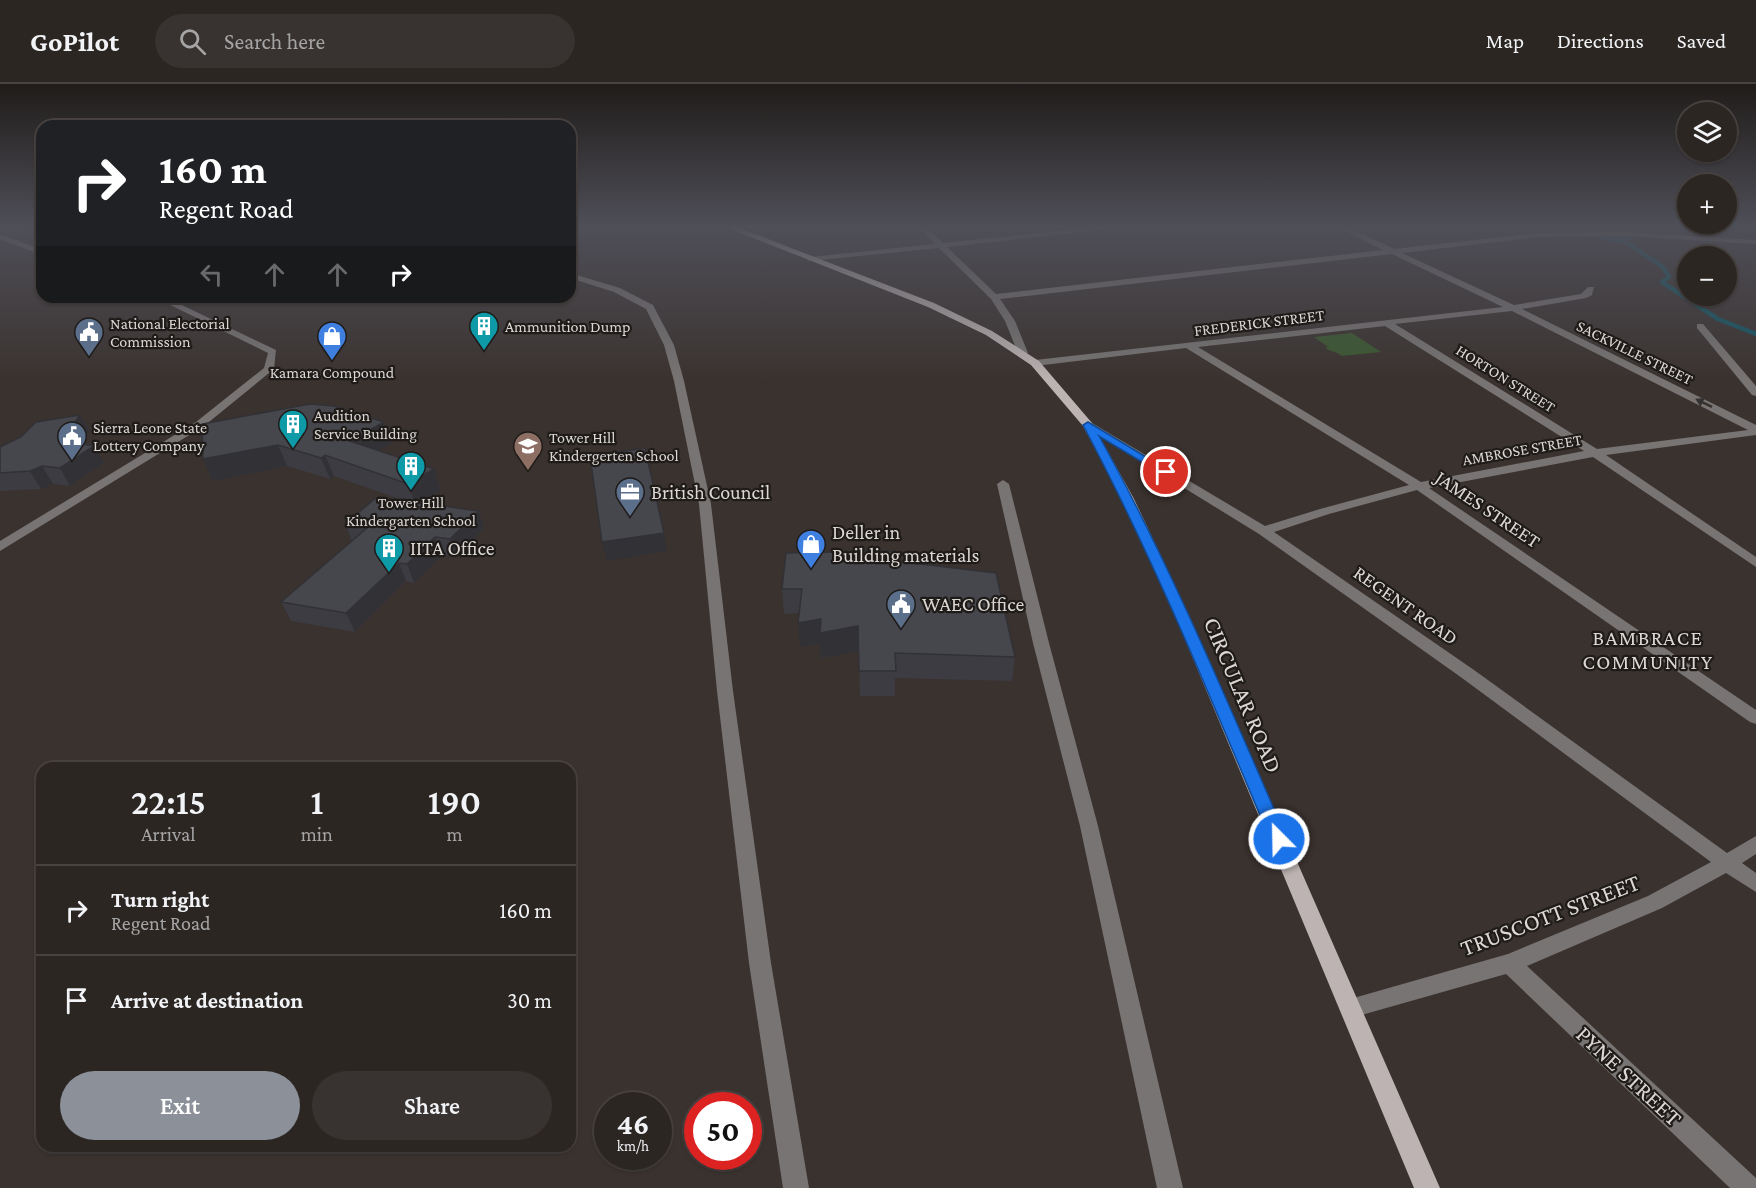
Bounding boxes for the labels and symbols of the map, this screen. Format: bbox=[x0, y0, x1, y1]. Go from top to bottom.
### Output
street label: FREDERICK STREET bbox=[1193, 306, 1325, 339]
building icon: Ammunition Dump bbox=[468, 310, 500, 352]
place label: National Electorial Commission bbox=[110, 315, 230, 350]
public building icon: National Electorial Commission bbox=[73, 316, 105, 358]
street label: SACKVILLE STREET bbox=[1574, 317, 1696, 388]
place label: Ammunition Dump bbox=[505, 318, 630, 336]
shop icon: Kamara Compound bbox=[316, 320, 348, 362]
street label: HORTON STREET bbox=[1453, 341, 1559, 416]
place label: Kamara Compound bbox=[270, 364, 395, 382]
one-way arrow bbox=[1695, 398, 1712, 408]
place label: Audition Service Building bbox=[314, 407, 417, 443]
building icon: Audition Service Building bbox=[277, 408, 309, 450]
place label: Sierra Leone State Lottery Company bbox=[93, 419, 207, 455]
public building icon: Sierra Leone State Lottery Company bbox=[56, 420, 88, 462]
place label: Tower Hill Kindergerten School bbox=[549, 429, 679, 465]
school or university icon: Tower Hill Kindergerten School bbox=[512, 430, 544, 472]
street label: AMBROSE STREET bbox=[1461, 431, 1583, 468]
pin bbox=[1140, 446, 1191, 497]
building icon: Tower Hill Kindergarten School bbox=[395, 450, 427, 492]
street label: JAMES STREET bbox=[1429, 465, 1545, 553]
office icon: British Council bbox=[614, 476, 646, 518]
place label: British Council bbox=[651, 481, 770, 503]
place label: Tower Hill Kindergarten School bbox=[346, 494, 476, 530]
place label: Deller in Building materials bbox=[832, 521, 979, 567]
shop icon: Deller in Building materials bbox=[795, 528, 827, 570]
building icon: IITA Office bbox=[373, 532, 405, 574]
place label: IITA Office bbox=[410, 537, 495, 559]
street label: REGENT ROAD bbox=[1350, 561, 1462, 649]
public building icon: WAEC Office bbox=[885, 588, 917, 630]
place label: WAEC Office bbox=[922, 593, 1024, 615]
street label: CIRCULAR ROAD bbox=[1199, 613, 1288, 777]
district label: BAMBRACE COMMUNITY bbox=[1582, 626, 1714, 674]
position arrow bbox=[1247, 807, 1311, 871]
street label: TRUSCOTT STREET bbox=[1456, 868, 1643, 961]
street label: PYNE STREET bbox=[1571, 1020, 1688, 1131]
speed limit sign: 50 bbox=[684, 1092, 762, 1170]

